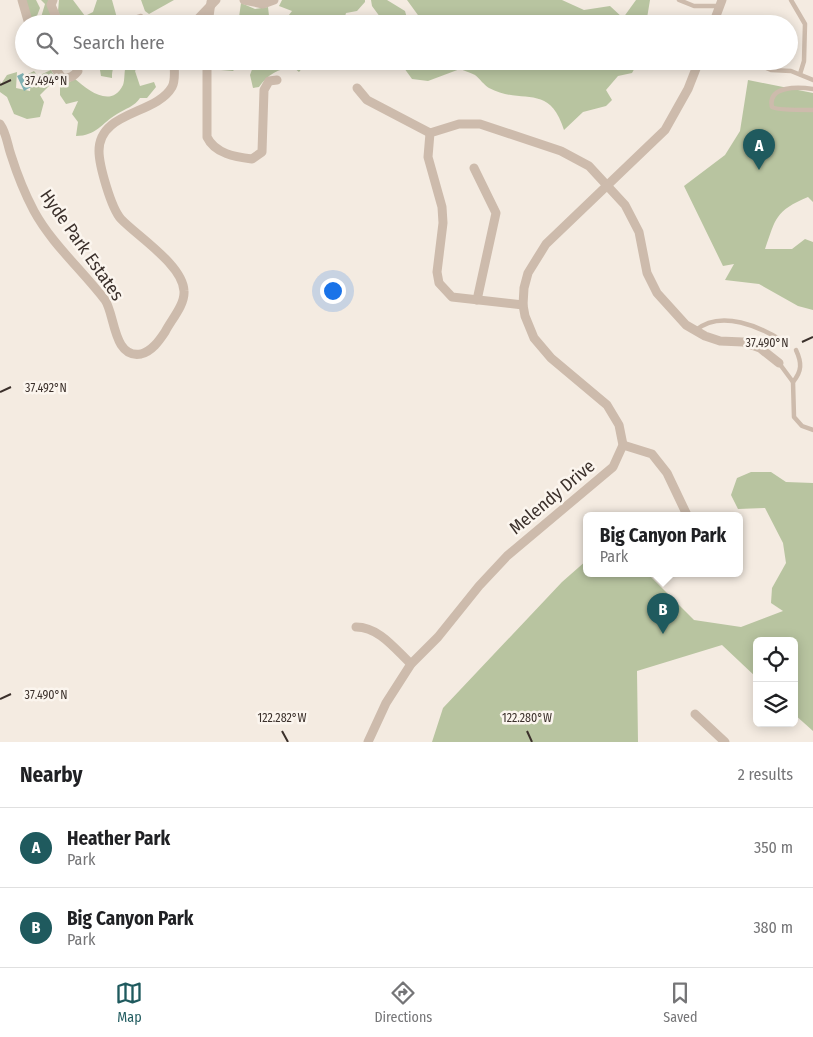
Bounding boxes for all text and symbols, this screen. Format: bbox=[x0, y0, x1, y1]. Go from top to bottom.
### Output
search box bbox=[15, 15, 798, 70]
icon: search bbox=[33, 29, 61, 57]
text: Search here bbox=[73, 31, 165, 54]
text: 37.494°N bbox=[25, 74, 67, 88]
pin: A bbox=[743, 129, 775, 170]
street label: Hyde Park Estates bbox=[36, 185, 129, 305]
your location bbox=[320, 278, 346, 304]
text: 37.490°N bbox=[746, 336, 788, 350]
text: 37.492°N bbox=[25, 381, 67, 395]
street label: Melendy Drive bbox=[505, 455, 599, 539]
popup bbox=[583, 512, 743, 577]
text: Big Canyon Park bbox=[600, 524, 726, 547]
text: Park bbox=[600, 547, 628, 566]
pin: B bbox=[647, 593, 679, 634]
map controls bbox=[753, 637, 798, 727]
button: locate bbox=[753, 637, 798, 682]
button: layers bbox=[753, 682, 798, 727]
text: 37.490°N bbox=[25, 688, 67, 702]
text: 122.282°W bbox=[258, 711, 306, 725]
text: 122.280°W bbox=[502, 711, 552, 725]
text: Nearby bbox=[20, 762, 82, 788]
text: 2 results bbox=[738, 765, 793, 784]
text: Heather Park bbox=[67, 827, 170, 850]
text: A bbox=[32, 838, 40, 857]
text: 350 m bbox=[754, 838, 793, 857]
text: Park bbox=[67, 850, 95, 869]
text: Big Canyon Park bbox=[67, 907, 193, 930]
text: B bbox=[32, 918, 40, 937]
text: 380 m bbox=[753, 918, 793, 937]
text: Park bbox=[67, 930, 95, 949]
tab: Map bbox=[115, 979, 143, 1026]
tab: Directions bbox=[374, 979, 432, 1026]
tab: Saved bbox=[663, 979, 698, 1026]

